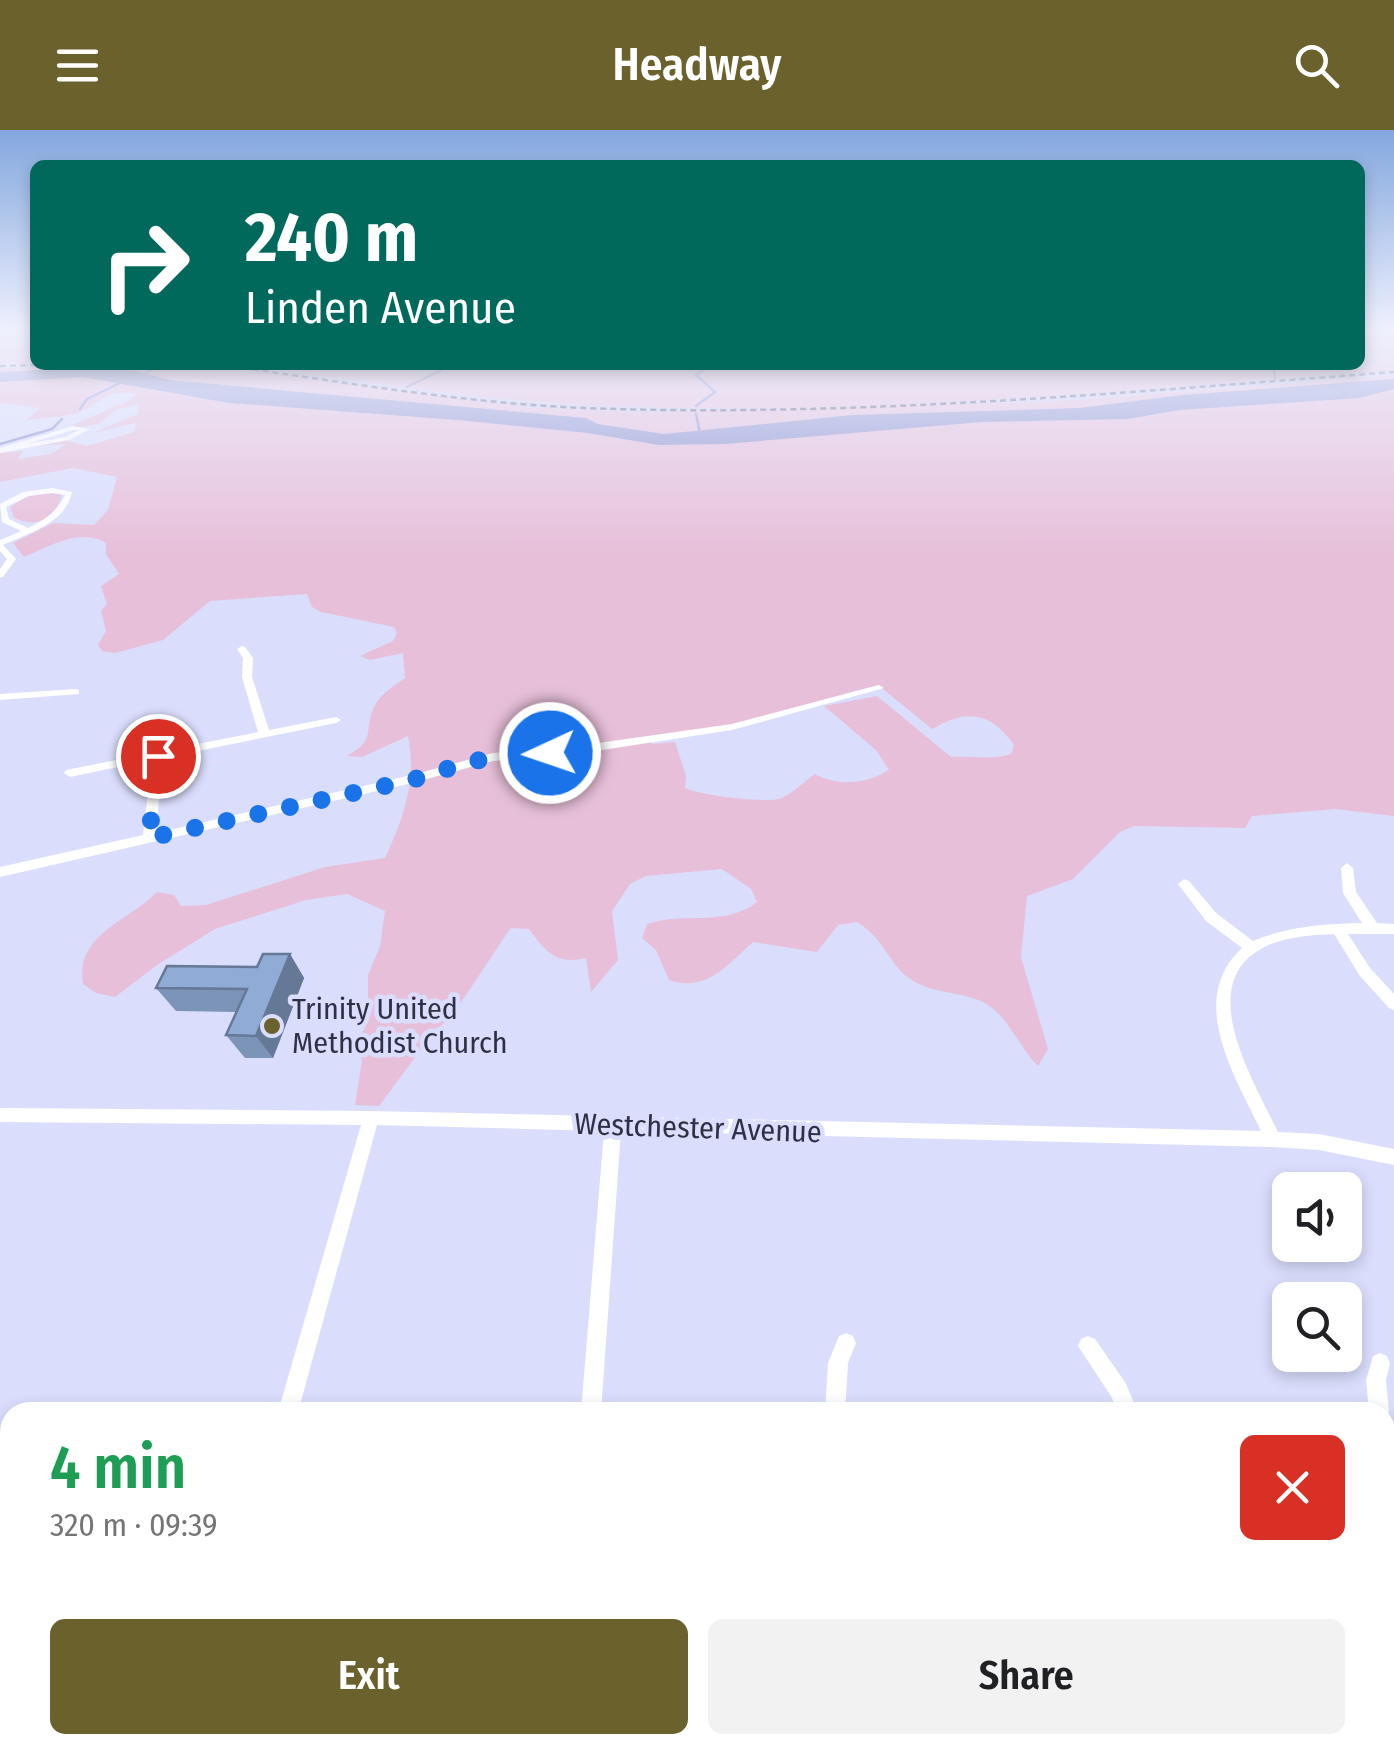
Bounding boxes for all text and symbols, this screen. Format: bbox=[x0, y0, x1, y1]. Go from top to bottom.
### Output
icon: menu bbox=[50, 38, 105, 93]
text: Headway bbox=[613, 38, 781, 92]
icon: search bbox=[1289, 38, 1344, 93]
text: 240 m bbox=[245, 196, 418, 280]
icon: right bbox=[80, 200, 210, 330]
text: Linden Avenue bbox=[245, 281, 516, 335]
position arrow bbox=[498, 701, 602, 805]
pin bbox=[116, 714, 201, 799]
icon: arrive bbox=[131, 729, 186, 784]
place label: Trinity United Methodist Church bbox=[292, 991, 508, 1061]
marker: Trinity United Methodist Church bbox=[261, 1015, 283, 1037]
street label: Westchester Avenue bbox=[574, 1106, 822, 1150]
map controls bbox=[1272, 1172, 1362, 1372]
button: sound bbox=[1272, 1172, 1362, 1262]
button: search bbox=[1272, 1282, 1362, 1372]
text: 4 min bbox=[50, 1432, 186, 1504]
button: close bbox=[1240, 1435, 1345, 1540]
text: 320 m · 09:39 bbox=[50, 1506, 218, 1544]
button: Exit bbox=[50, 1619, 688, 1734]
button: Share bbox=[708, 1619, 1345, 1734]

